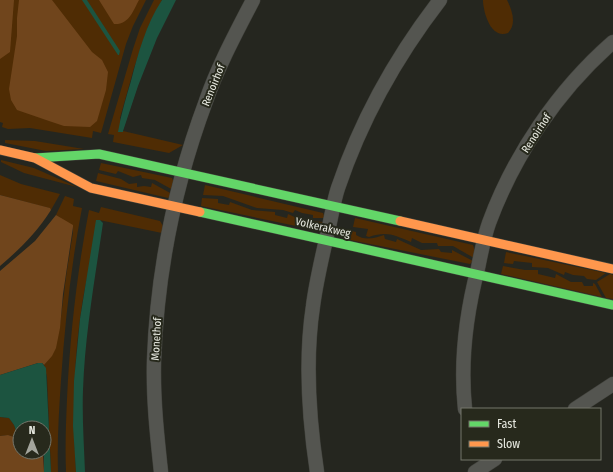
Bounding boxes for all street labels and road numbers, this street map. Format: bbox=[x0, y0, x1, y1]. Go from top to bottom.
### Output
street label: Renoirhof bbox=[199, 62, 228, 108]
street label: Renoirhof bbox=[519, 111, 554, 155]
street label: Volkerakweg bbox=[294, 215, 353, 240]
street label: Monethof bbox=[149, 316, 164, 361]

